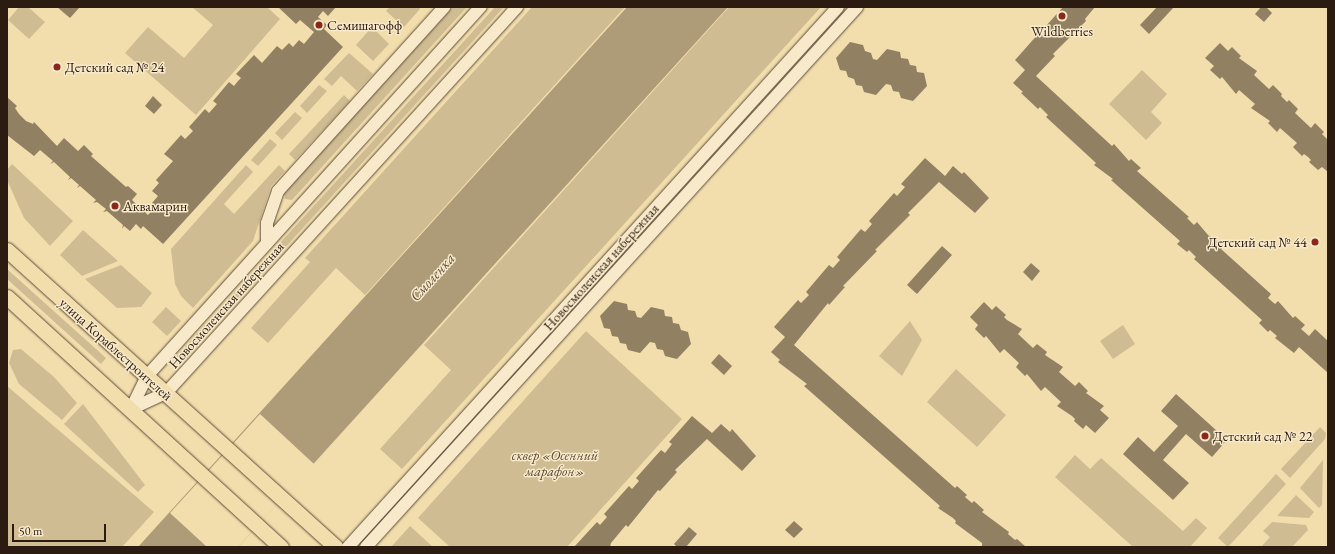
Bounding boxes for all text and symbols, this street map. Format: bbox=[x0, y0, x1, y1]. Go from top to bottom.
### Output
marker: Wildberries bbox=[1057, 11, 1067, 21]
place label: Семишагофф bbox=[327, 17, 402, 33]
marker: Семишагофф bbox=[314, 20, 324, 30]
place label: Wildberries bbox=[1031, 23, 1093, 39]
place label: Детский сад № 24 bbox=[65, 59, 164, 75]
marker: Детский сад № 24 bbox=[52, 62, 62, 72]
place label: Аквамарин bbox=[123, 198, 187, 214]
street label: Новосмоленская набережная bbox=[540, 200, 662, 334]
marker: Аквамарин bbox=[110, 201, 120, 211]
place label: Детский сад № 44 bbox=[1208, 234, 1307, 250]
marker: Детский сад № 44 bbox=[1310, 237, 1320, 247]
street label: Новосмоленская набережная bbox=[165, 238, 287, 372]
water label: Смоленка bbox=[406, 249, 458, 305]
street label: улица Кораблестроителей bbox=[56, 294, 176, 404]
place label: Детский сад № 22 bbox=[1213, 428, 1312, 444]
marker: Детский сад № 22 bbox=[1200, 431, 1210, 441]
park label: сквер «Осенний марафон» bbox=[512, 447, 598, 480]
scale bar bbox=[14, 516, 108, 542]
text: 50 m bbox=[19, 523, 42, 539]

